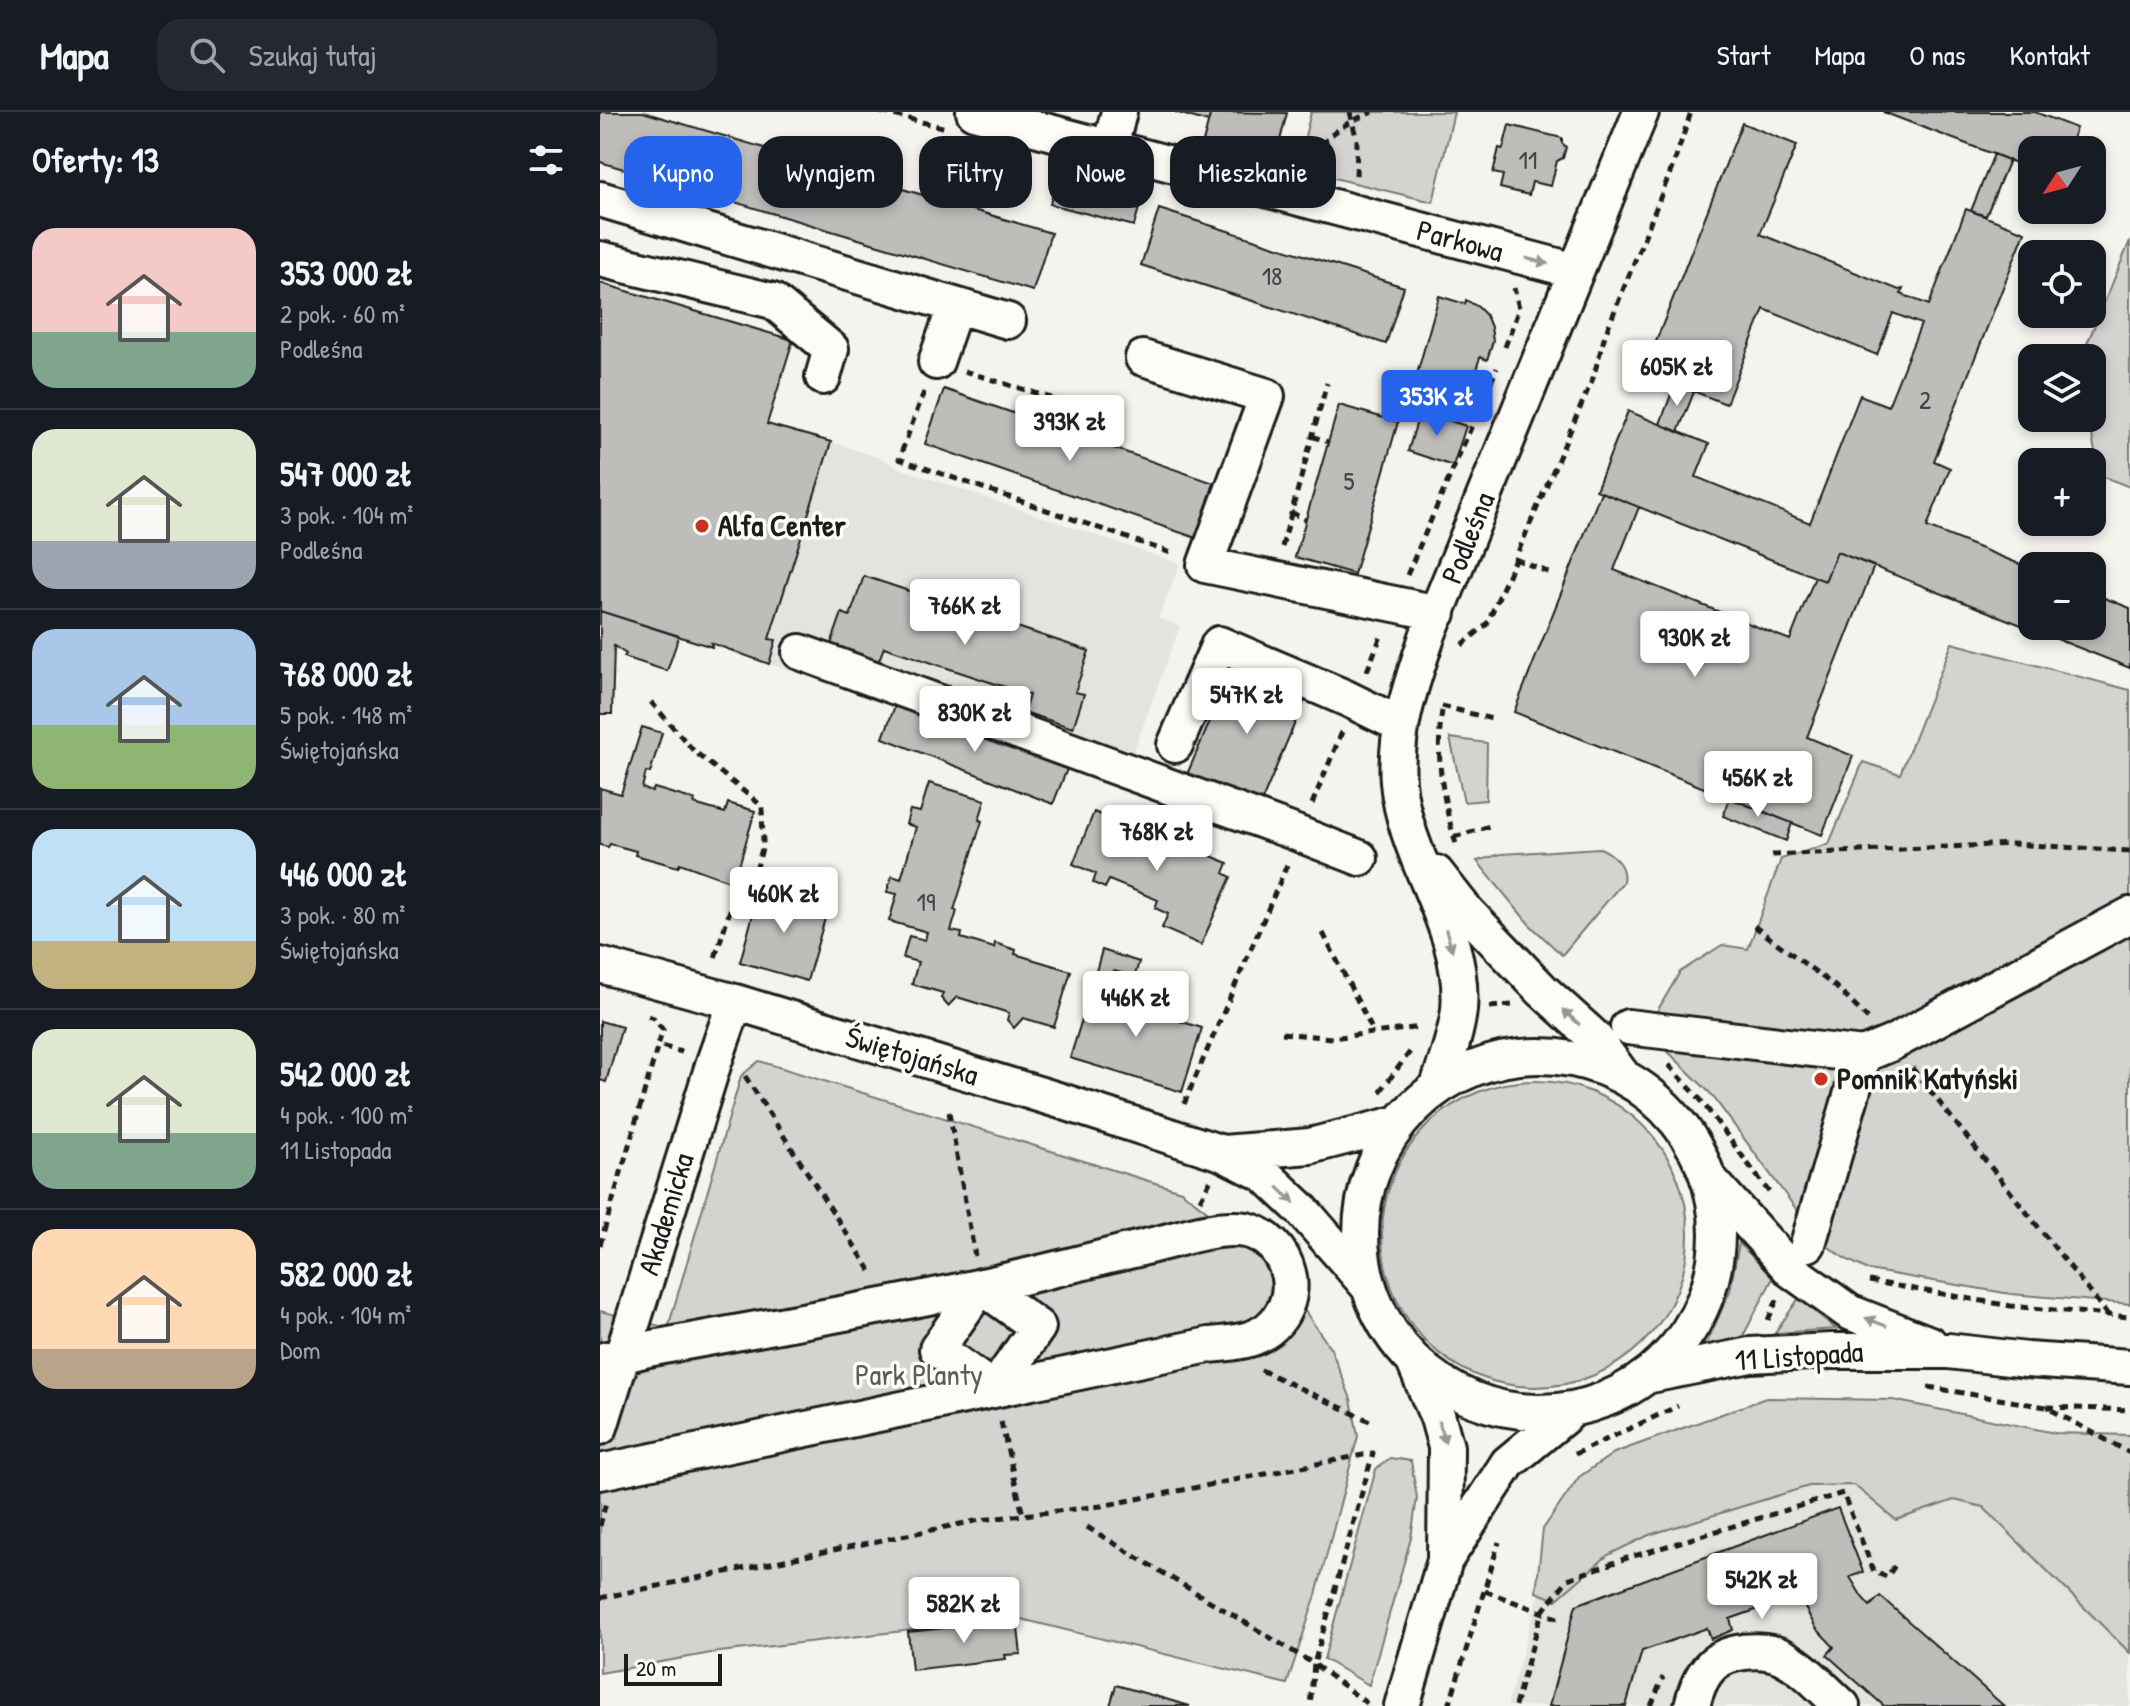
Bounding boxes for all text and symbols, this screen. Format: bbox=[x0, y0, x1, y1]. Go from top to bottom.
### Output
search box bbox=[157, 19, 717, 91]
text: Mapa bbox=[40, 29, 109, 81]
icon: search bbox=[185, 33, 229, 77]
text: Szukaj tutaj bbox=[249, 35, 377, 75]
text: Start bbox=[1717, 36, 1771, 74]
text: Mapa bbox=[1815, 36, 1865, 74]
text: O nas bbox=[1909, 36, 1966, 74]
text: Kontakt bbox=[2010, 36, 2090, 74]
chip: Kupno bbox=[624, 136, 742, 208]
chip: Wynajem bbox=[758, 136, 903, 208]
chip: Filtry bbox=[919, 136, 1032, 208]
chip: Nowe bbox=[1048, 136, 1154, 208]
chip: Mieszkanie bbox=[1170, 136, 1336, 208]
north arrow bbox=[2018, 136, 2106, 224]
map controls bbox=[2018, 136, 2106, 640]
text: Oferty: 13 bbox=[32, 137, 159, 183]
icon: filters bbox=[524, 138, 568, 182]
house number: 11 bbox=[1519, 142, 1537, 177]
street label: Parkowa bbox=[1413, 209, 1508, 271]
button: locate bbox=[2018, 240, 2106, 328]
text: 353 000 zł bbox=[280, 250, 414, 296]
one-way arrow bbox=[1524, 256, 1549, 268]
house number: 18 bbox=[1262, 258, 1282, 293]
icon: home bbox=[96, 260, 192, 356]
text: 2 pok. · 60 m² bbox=[280, 296, 405, 331]
text: Podleśna bbox=[280, 331, 362, 366]
pin: 605K zł bbox=[1603, 340, 1751, 408]
button: layers bbox=[2018, 344, 2106, 432]
text: 605K zł bbox=[1640, 348, 1714, 383]
pin: 353K zł bbox=[1363, 370, 1511, 438]
text: 353K zł bbox=[1400, 378, 1474, 413]
house number: 2 bbox=[1919, 382, 1931, 417]
pin: 393K zł bbox=[996, 395, 1144, 463]
text: 393K zł bbox=[1033, 403, 1107, 438]
button: + bbox=[2018, 448, 2106, 536]
text: 547 000 zł bbox=[280, 451, 413, 497]
icon: home bbox=[96, 461, 192, 557]
house number: 5 bbox=[1344, 463, 1355, 498]
street label: Podleśna bbox=[1431, 486, 1504, 589]
text: 3 pok. · 104 m² bbox=[280, 497, 413, 532]
place label: Alfa Center bbox=[718, 505, 846, 545]
marker: Alfa Center bbox=[693, 517, 711, 535]
text: Podleśna bbox=[280, 532, 362, 567]
button: − bbox=[2018, 552, 2106, 640]
pin: 766K zł bbox=[891, 579, 1039, 647]
text: 766K zł bbox=[928, 587, 1002, 622]
pin: 930K zł bbox=[1621, 611, 1769, 679]
text: 930K zł bbox=[1658, 619, 1732, 654]
text: 768 000 zł bbox=[280, 651, 414, 697]
icon: home bbox=[96, 661, 192, 757]
pin: 547K zł bbox=[1173, 668, 1321, 736]
text: 547K zł bbox=[1210, 676, 1284, 711]
pin: 830K zł bbox=[901, 686, 1049, 754]
text: 830K zł bbox=[937, 694, 1013, 729]
text: 5 pok. · 148 m² bbox=[280, 697, 412, 732]
text: Świętojańska bbox=[280, 732, 399, 767]
pin: 456K zł bbox=[1684, 751, 1832, 819]
text: 456K zł bbox=[1722, 759, 1794, 794]
pin: 768K zł bbox=[1083, 805, 1231, 873]
text: 768K zł bbox=[1119, 813, 1195, 848]
text: 446 000 zł bbox=[280, 851, 408, 897]
icon: home bbox=[96, 861, 192, 957]
pin: 460K zł bbox=[710, 867, 858, 935]
text: 460K zł bbox=[748, 875, 820, 910]
house number: 19 bbox=[917, 884, 935, 919]
text: 3 pok. · 80 m² bbox=[280, 897, 405, 932]
one-way arrow bbox=[1443, 928, 1456, 952]
text: Świętojańska bbox=[280, 932, 399, 967]
pin: 446K zł bbox=[1062, 971, 1210, 1039]
text: 446K zł bbox=[1101, 979, 1171, 1014]
one-way arrow bbox=[1562, 1008, 1581, 1026]
street label: Świętojańska bbox=[841, 1016, 984, 1094]
text: 542 000 zł bbox=[280, 1051, 412, 1097]
place label: Pomnik Katyński bbox=[1837, 1058, 2018, 1099]
icon: home bbox=[96, 1061, 192, 1157]
marker: Pomnik Katyński bbox=[1812, 1070, 1830, 1088]
text: 4 pok. · 100 m² bbox=[280, 1097, 413, 1132]
text: 11 Listopada bbox=[280, 1132, 391, 1167]
street label: Akademicka bbox=[628, 1148, 703, 1280]
one-way arrow bbox=[1277, 1186, 1296, 1204]
text: 582 000 zł bbox=[280, 1251, 414, 1297]
icon: home bbox=[96, 1261, 192, 1357]
text: 4 pok. · 104 m² bbox=[280, 1297, 411, 1332]
one-way arrow bbox=[1864, 1315, 1888, 1328]
street label: 11 Listopada bbox=[1733, 1331, 1865, 1379]
text: Dom bbox=[280, 1332, 321, 1367]
park label: Park Planty bbox=[855, 1354, 983, 1394]
one-way arrow bbox=[1436, 1421, 1449, 1445]
pin: 542K zł bbox=[1688, 1553, 1836, 1621]
text: 542K zł bbox=[1725, 1561, 1799, 1596]
pin: 582K zł bbox=[890, 1577, 1038, 1645]
text: 582K zł bbox=[926, 1585, 1002, 1620]
scale bar bbox=[624, 1650, 722, 1686]
text: 20 m bbox=[636, 1653, 676, 1683]

